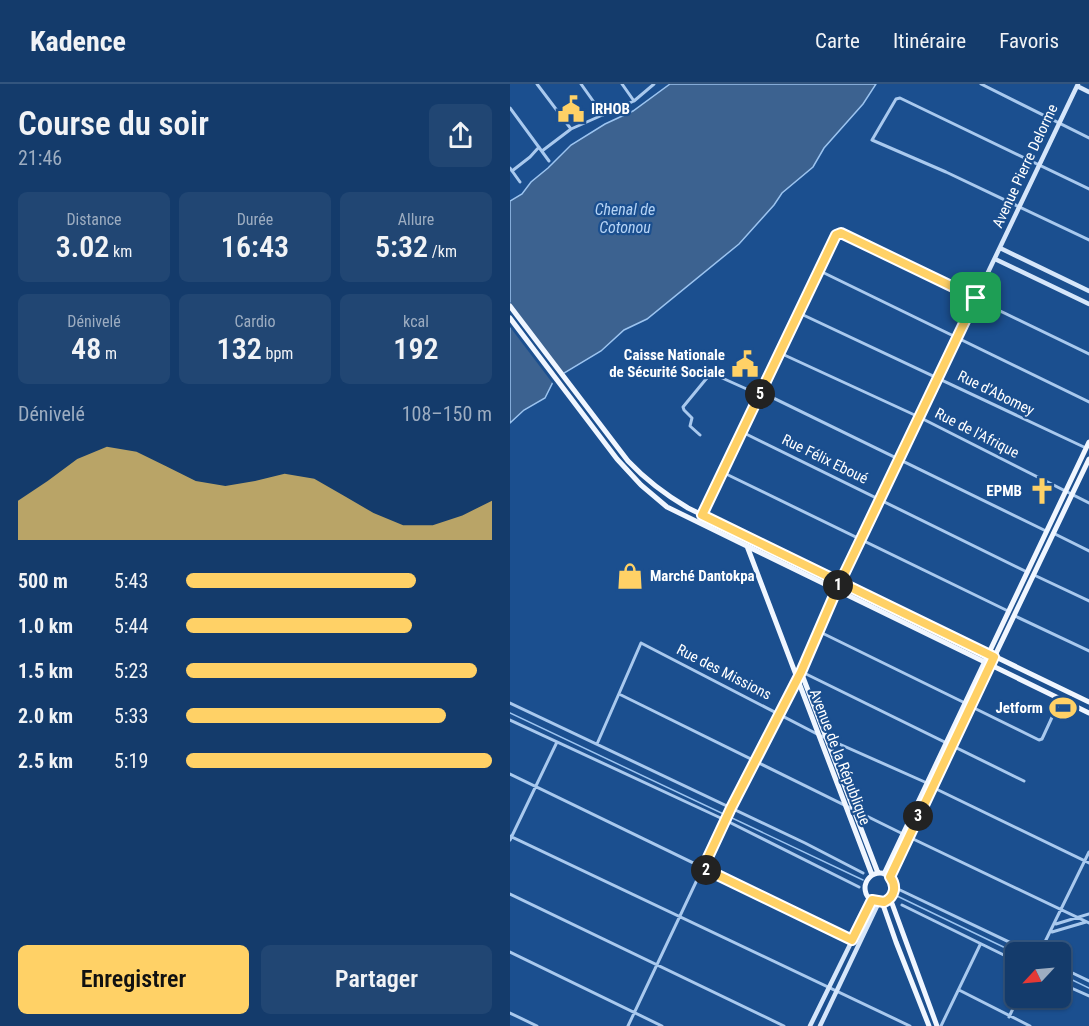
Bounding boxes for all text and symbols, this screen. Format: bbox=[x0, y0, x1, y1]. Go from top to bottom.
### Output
text: Kadence bbox=[30, 25, 126, 58]
text: Carte bbox=[815, 29, 860, 53]
text: Itinéraire bbox=[893, 29, 966, 53]
text: Favoris bbox=[999, 29, 1059, 53]
public building icon: IRHOB bbox=[556, 94, 586, 124]
place label: IRHOB bbox=[591, 100, 630, 118]
street label: Avenue Pierre Delorme bbox=[988, 101, 1062, 231]
text: Course du soir bbox=[18, 104, 209, 143]
button: share bbox=[429, 104, 492, 167]
text: 21:46 bbox=[18, 146, 62, 170]
water label: Chenal de Cotonou bbox=[595, 200, 655, 237]
text: Distance bbox=[66, 210, 122, 229]
text: Durée bbox=[237, 210, 273, 229]
text: Allure bbox=[398, 210, 434, 229]
text: 3.02 bbox=[56, 229, 109, 264]
text: 16:43 bbox=[221, 229, 289, 264]
text: 5:32 bbox=[375, 229, 428, 264]
text: km bbox=[109, 242, 132, 261]
text: /km bbox=[428, 242, 457, 261]
pin bbox=[950, 272, 1001, 323]
icon: arrive bbox=[959, 281, 992, 314]
text: Dénivelé bbox=[67, 312, 121, 331]
text: Cardio bbox=[234, 312, 276, 331]
text: kcal bbox=[403, 312, 429, 331]
text: 48 bbox=[71, 331, 101, 366]
text: 132 bbox=[217, 331, 262, 366]
text: 192 bbox=[393, 331, 439, 366]
text: m bbox=[101, 344, 117, 363]
text: bpm bbox=[262, 344, 293, 363]
place label: Caisse Nationale de Sécurité Sociale bbox=[609, 346, 725, 381]
public building icon: Caisse Nationale de Sécurité Sociale bbox=[730, 349, 760, 379]
street label: Rue d'Abomey bbox=[955, 367, 1037, 419]
pin: 5 bbox=[745, 379, 775, 409]
text: 5 bbox=[756, 384, 764, 403]
text: Dénivelé bbox=[18, 402, 85, 426]
text: 108–150 m bbox=[402, 402, 492, 426]
street label: Rue de l'Afrique bbox=[932, 404, 1022, 462]
street label: Rue Félix Eboué bbox=[779, 430, 871, 488]
church icon: EPMB bbox=[1027, 476, 1057, 506]
place label: EPMB bbox=[986, 482, 1022, 500]
shop icon: Marché Dantokpa bbox=[615, 561, 645, 591]
place label: Marché Dantokpa bbox=[650, 567, 755, 585]
text: 500 m bbox=[18, 569, 68, 593]
text: 5:43 bbox=[114, 569, 148, 593]
pin: 1 bbox=[823, 570, 853, 600]
text: 1 bbox=[834, 575, 842, 594]
text: 1.0 km bbox=[18, 614, 73, 638]
text: 5:44 bbox=[114, 614, 148, 638]
street label: Rue des Missions bbox=[674, 640, 775, 704]
text: 1.5 km bbox=[18, 659, 73, 683]
text: 5:23 bbox=[114, 659, 148, 683]
street label: Avenue de la République bbox=[806, 686, 874, 828]
sports icon: Jetform bbox=[1048, 693, 1078, 723]
place label: Jetform bbox=[995, 699, 1043, 717]
text: 2.0 km bbox=[18, 704, 73, 728]
text: 5:33 bbox=[114, 704, 148, 728]
text: 2.5 km bbox=[18, 749, 73, 773]
text: 5:19 bbox=[114, 749, 148, 773]
pin: 3 bbox=[903, 801, 933, 831]
text: 3 bbox=[914, 806, 922, 825]
pin: 2 bbox=[691, 855, 721, 885]
text: 2 bbox=[702, 860, 710, 879]
north arrow bbox=[1005, 942, 1071, 1008]
map controls bbox=[1005, 942, 1071, 1008]
button: Enregistrer bbox=[18, 945, 249, 1014]
button: Partager bbox=[261, 945, 492, 1014]

